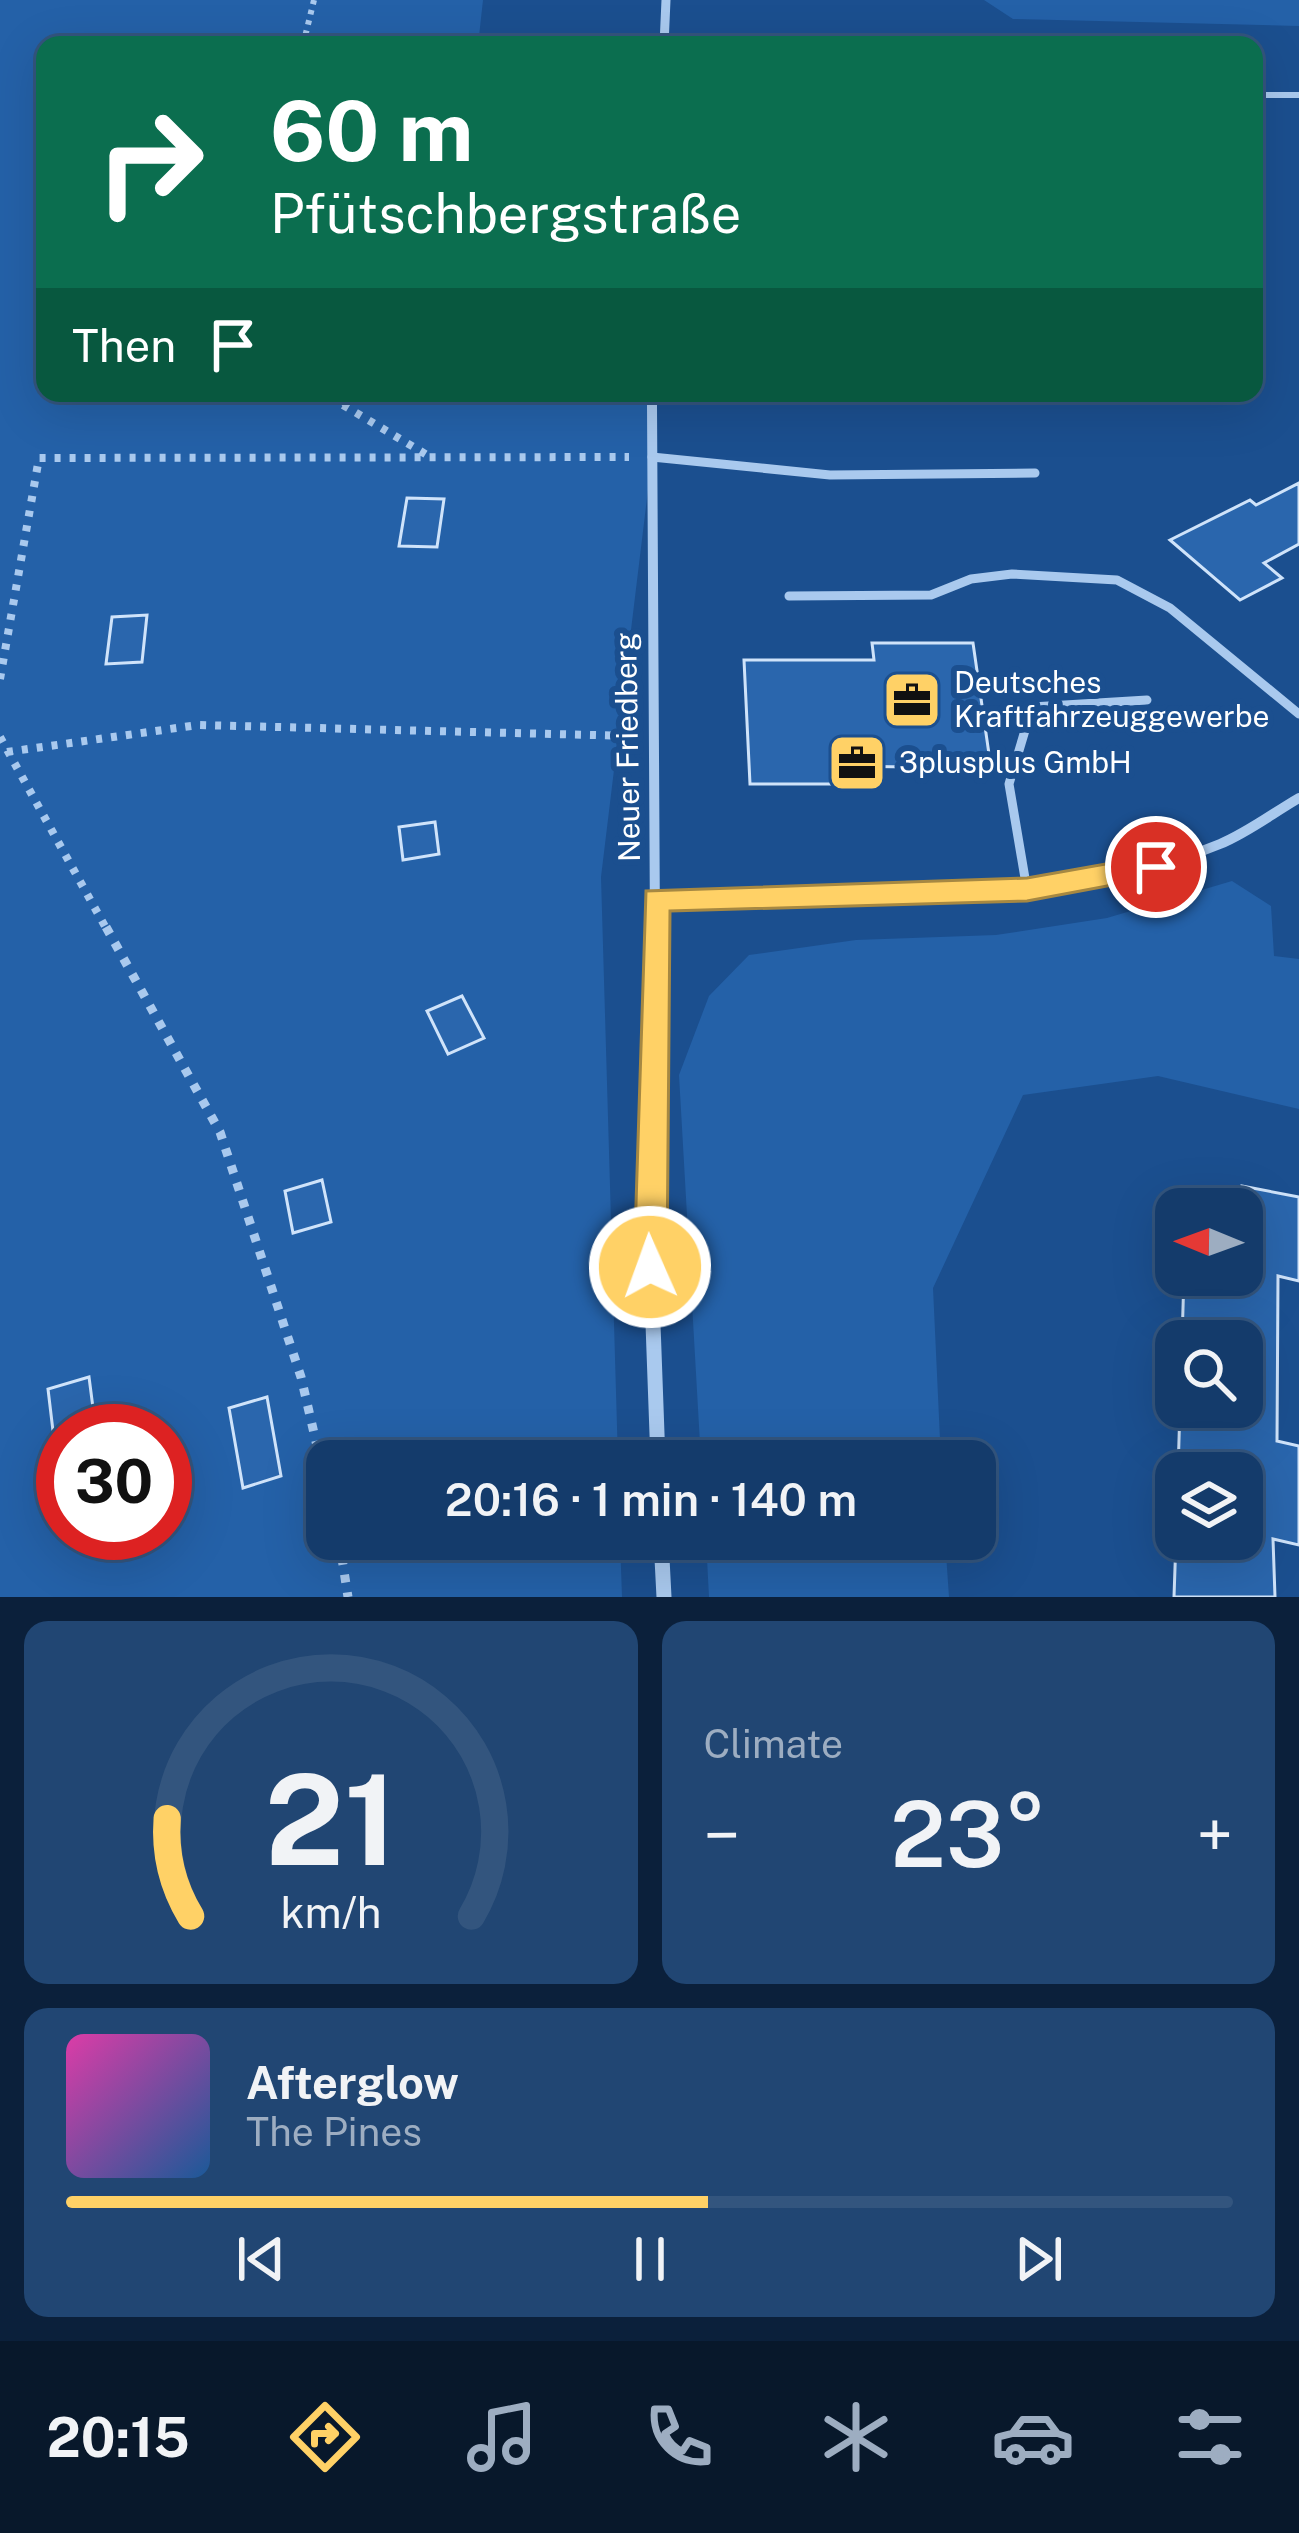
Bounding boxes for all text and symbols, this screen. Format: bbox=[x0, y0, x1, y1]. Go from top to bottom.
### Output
text: 60 m bbox=[270, 81, 474, 180]
icon: right bbox=[72, 84, 228, 240]
text: Pfütschbergstraße bbox=[270, 182, 741, 245]
icon: arrive bbox=[200, 312, 266, 378]
text: Then bbox=[72, 319, 176, 372]
street label: Neuer Friedberg bbox=[607, 632, 647, 862]
place label: Deutsches Kraftfahrzeuggewerbe bbox=[954, 664, 1270, 734]
office icon: Deutsches Kraftfahrzeuggewerbe bbox=[881, 669, 943, 731]
office icon: 3plusplus GmbH bbox=[826, 732, 888, 794]
place label: 3plusplus GmbH bbox=[899, 744, 1132, 780]
pin bbox=[1105, 816, 1207, 918]
icon: arrive bbox=[1123, 834, 1189, 900]
north arrow bbox=[1155, 1188, 1263, 1296]
map controls bbox=[1155, 1188, 1263, 1560]
position arrow bbox=[587, 1204, 713, 1330]
button: search bbox=[1155, 1320, 1263, 1428]
speed limit sign: 30 bbox=[36, 1404, 192, 1560]
button: layers bbox=[1155, 1452, 1263, 1560]
text: 20:16 · 1 min · 140 m bbox=[445, 1473, 857, 1526]
text: Climate bbox=[704, 1721, 843, 1767]
text: 21 bbox=[264, 1746, 397, 1893]
text: 23° bbox=[890, 1781, 1046, 1887]
text: − bbox=[704, 1796, 740, 1874]
text: + bbox=[1196, 1796, 1233, 1874]
text: km/h bbox=[280, 1886, 381, 1937]
text: Afterglow bbox=[246, 2056, 459, 2109]
text: The Pines bbox=[246, 2109, 422, 2155]
icon: previous bbox=[228, 2226, 294, 2292]
icon: pause bbox=[617, 2226, 683, 2292]
icon: next bbox=[1006, 2226, 1072, 2292]
icon: directions bbox=[283, 2395, 367, 2479]
icon: music bbox=[460, 2395, 544, 2479]
icon: phone bbox=[637, 2395, 721, 2479]
icon: climate bbox=[814, 2395, 898, 2479]
icon: car bbox=[991, 2395, 1075, 2479]
icon: filters bbox=[1168, 2395, 1252, 2479]
text: 20:15 bbox=[47, 2406, 190, 2469]

